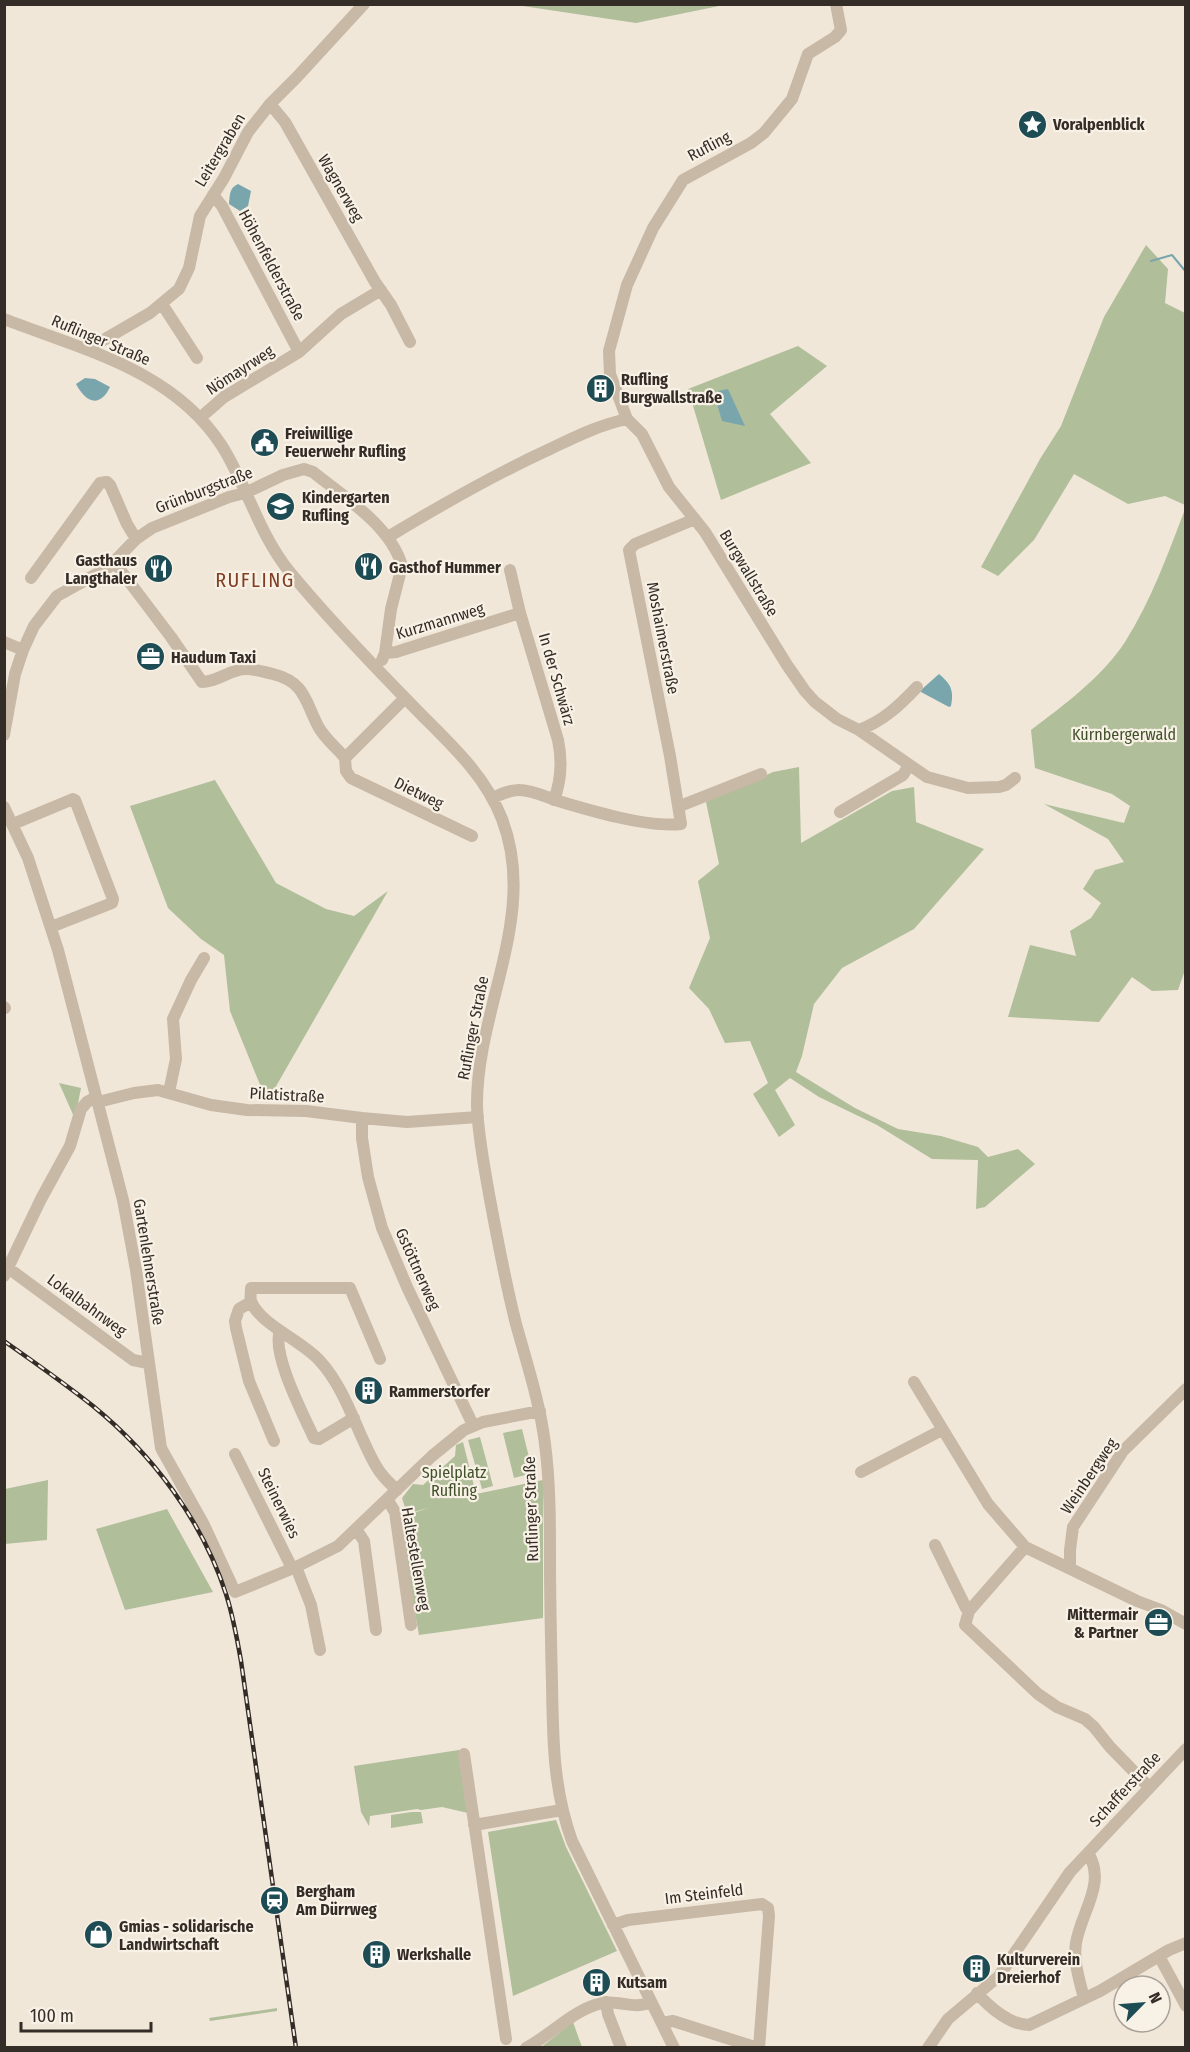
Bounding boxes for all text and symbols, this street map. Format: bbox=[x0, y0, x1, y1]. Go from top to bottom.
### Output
place icon: Voralpenblick bbox=[1016, 108, 1048, 140]
street label: Leitergraben bbox=[191, 110, 249, 190]
place label: Voralpenblick bbox=[1052, 115, 1145, 134]
street label: Rufling bbox=[684, 127, 734, 165]
street label: Wagnerweg bbox=[314, 151, 368, 225]
street label: Höhenfelderstraße bbox=[235, 206, 309, 324]
street label: Ruflinger Straße bbox=[49, 311, 153, 369]
street label: Nömayrweg bbox=[203, 341, 278, 399]
place label: Rufling Burgwallstraße bbox=[621, 370, 722, 407]
building icon: Rufling Burgwallstraße bbox=[584, 372, 616, 404]
place label: Freiwillige Feuerwehr Rufling bbox=[285, 424, 406, 461]
public building icon: Freiwillige Feuerwehr Rufling bbox=[248, 426, 280, 458]
street label: Grünburgstraße bbox=[153, 463, 255, 517]
place label: Kindergarten Rufling bbox=[302, 488, 390, 525]
school or university icon: Kindergarten Rufling bbox=[265, 490, 297, 522]
street label: Burgwallstraße bbox=[716, 526, 782, 620]
place label: Gasthaus Langthaler bbox=[65, 551, 137, 588]
restaurant icon: Gasthof Hummer bbox=[352, 551, 384, 583]
restaurant icon: Gasthaus Langthaler bbox=[142, 553, 174, 585]
place label: Gasthof Hummer bbox=[389, 558, 501, 577]
district label: RUFLING bbox=[215, 568, 295, 592]
street label: Moshaimerstraße bbox=[643, 580, 683, 696]
street label: Kurzmannweg bbox=[394, 598, 487, 643]
street label: In der Schwärz bbox=[535, 631, 579, 727]
office icon: Haudum Taxi bbox=[134, 641, 166, 673]
place label: Haudum Taxi bbox=[171, 648, 256, 667]
park label: Kürnbergerwald bbox=[1072, 725, 1176, 744]
street label: Dietweg bbox=[391, 773, 447, 813]
street label: Ruflinger Straße bbox=[454, 974, 492, 1082]
street label: Pilatistraße bbox=[249, 1084, 325, 1106]
street label: Gartenlehnerstraße bbox=[130, 1198, 168, 1327]
street label: Gstöttnerweg bbox=[391, 1225, 445, 1313]
street label: Lokalbahnweg bbox=[44, 1270, 131, 1340]
building icon: Rammerstorfer bbox=[352, 1375, 384, 1407]
place label: Rammerstorfer bbox=[389, 1382, 490, 1401]
street label: Weinbergweg bbox=[1057, 1434, 1122, 1518]
street label: Ruflinger Straße bbox=[520, 1456, 542, 1562]
park label: Spielplatz Rufling bbox=[422, 1463, 486, 1500]
street label: Steinerwies bbox=[254, 1465, 304, 1541]
street label: Haltestellenweg bbox=[398, 1506, 435, 1613]
place label: Mittermair & Partner bbox=[1067, 1605, 1138, 1642]
office icon: Mittermair & Partner bbox=[1143, 1607, 1175, 1639]
street label: Schafferstraße bbox=[1086, 1748, 1165, 1830]
street label: Im Steinfeld bbox=[664, 1880, 744, 1908]
place label: Bergham Am Dürrweg bbox=[295, 1882, 377, 1919]
station icon: Bergham Am Dürrweg bbox=[259, 1884, 291, 1916]
place label: Gmias - solidarische Landwirtschaft bbox=[119, 1917, 254, 1954]
shop icon: Gmias - solidarische Landwirtschaft bbox=[82, 1919, 114, 1951]
building icon: Werkshalle bbox=[360, 1938, 392, 1970]
place label: Werkshalle bbox=[397, 1945, 471, 1964]
place label: Kulturverein Dreierhof bbox=[997, 1950, 1080, 1987]
building icon: Kulturverein Dreierhof bbox=[960, 1952, 992, 1984]
building icon: Kutsam bbox=[580, 1966, 612, 1998]
place label: Kutsam bbox=[617, 1973, 667, 1992]
north arrow bbox=[1112, 1974, 1172, 2034]
text: N bbox=[1145, 1990, 1166, 2006]
scale bar bbox=[21, 1995, 152, 2033]
text: 100 m bbox=[30, 2005, 74, 2027]

